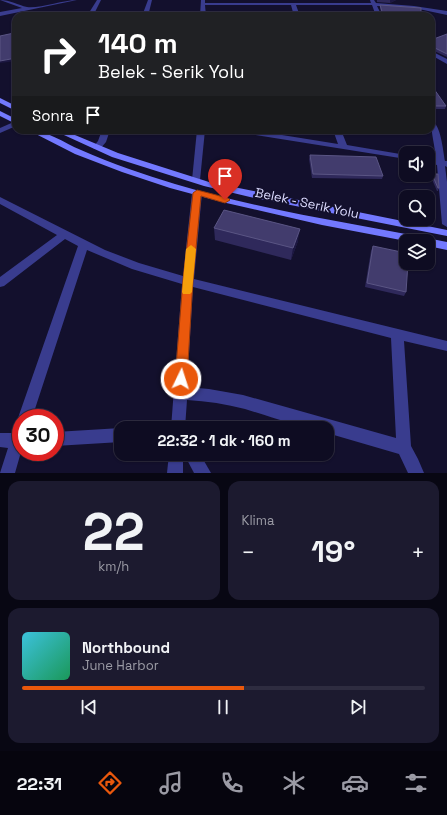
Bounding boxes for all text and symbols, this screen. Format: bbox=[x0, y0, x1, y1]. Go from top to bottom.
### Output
text: 140 m bbox=[98, 25, 178, 61]
icon: right bbox=[32, 28, 84, 80]
text: Belek - Serik Yolu bbox=[98, 60, 245, 83]
icon: arrive bbox=[82, 104, 104, 126]
text: Sonra bbox=[32, 106, 74, 125]
map controls bbox=[399, 146, 435, 270]
button: sound bbox=[399, 146, 435, 182]
pin bbox=[208, 159, 242, 200]
icon: arrive bbox=[214, 165, 236, 187]
street label: Belek - Serik Yolu bbox=[253, 184, 361, 222]
button: search bbox=[399, 190, 435, 226]
button: layers bbox=[399, 234, 435, 270]
position arrow bbox=[160, 358, 202, 400]
speed limit sign: 30 bbox=[12, 409, 64, 461]
text: 22:32 · 1 dk · 160 m bbox=[157, 431, 291, 450]
text: 22 bbox=[83, 499, 145, 565]
text: Klima bbox=[242, 512, 274, 529]
text: 19° bbox=[311, 532, 355, 571]
text: − bbox=[242, 538, 255, 566]
text: + bbox=[411, 538, 425, 566]
text: km/h bbox=[98, 558, 129, 575]
text: Northbound bbox=[82, 638, 170, 657]
text: June Harbor bbox=[82, 657, 159, 674]
icon: previous bbox=[78, 696, 100, 718]
icon: pause bbox=[212, 696, 234, 718]
icon: next bbox=[347, 696, 369, 718]
icon: directions bbox=[96, 769, 124, 797]
icon: music bbox=[157, 769, 185, 797]
icon: phone bbox=[218, 769, 246, 797]
icon: climate bbox=[280, 769, 308, 797]
icon: car bbox=[341, 769, 369, 797]
icon: filters bbox=[402, 769, 430, 797]
text: 22:31 bbox=[17, 772, 62, 795]

